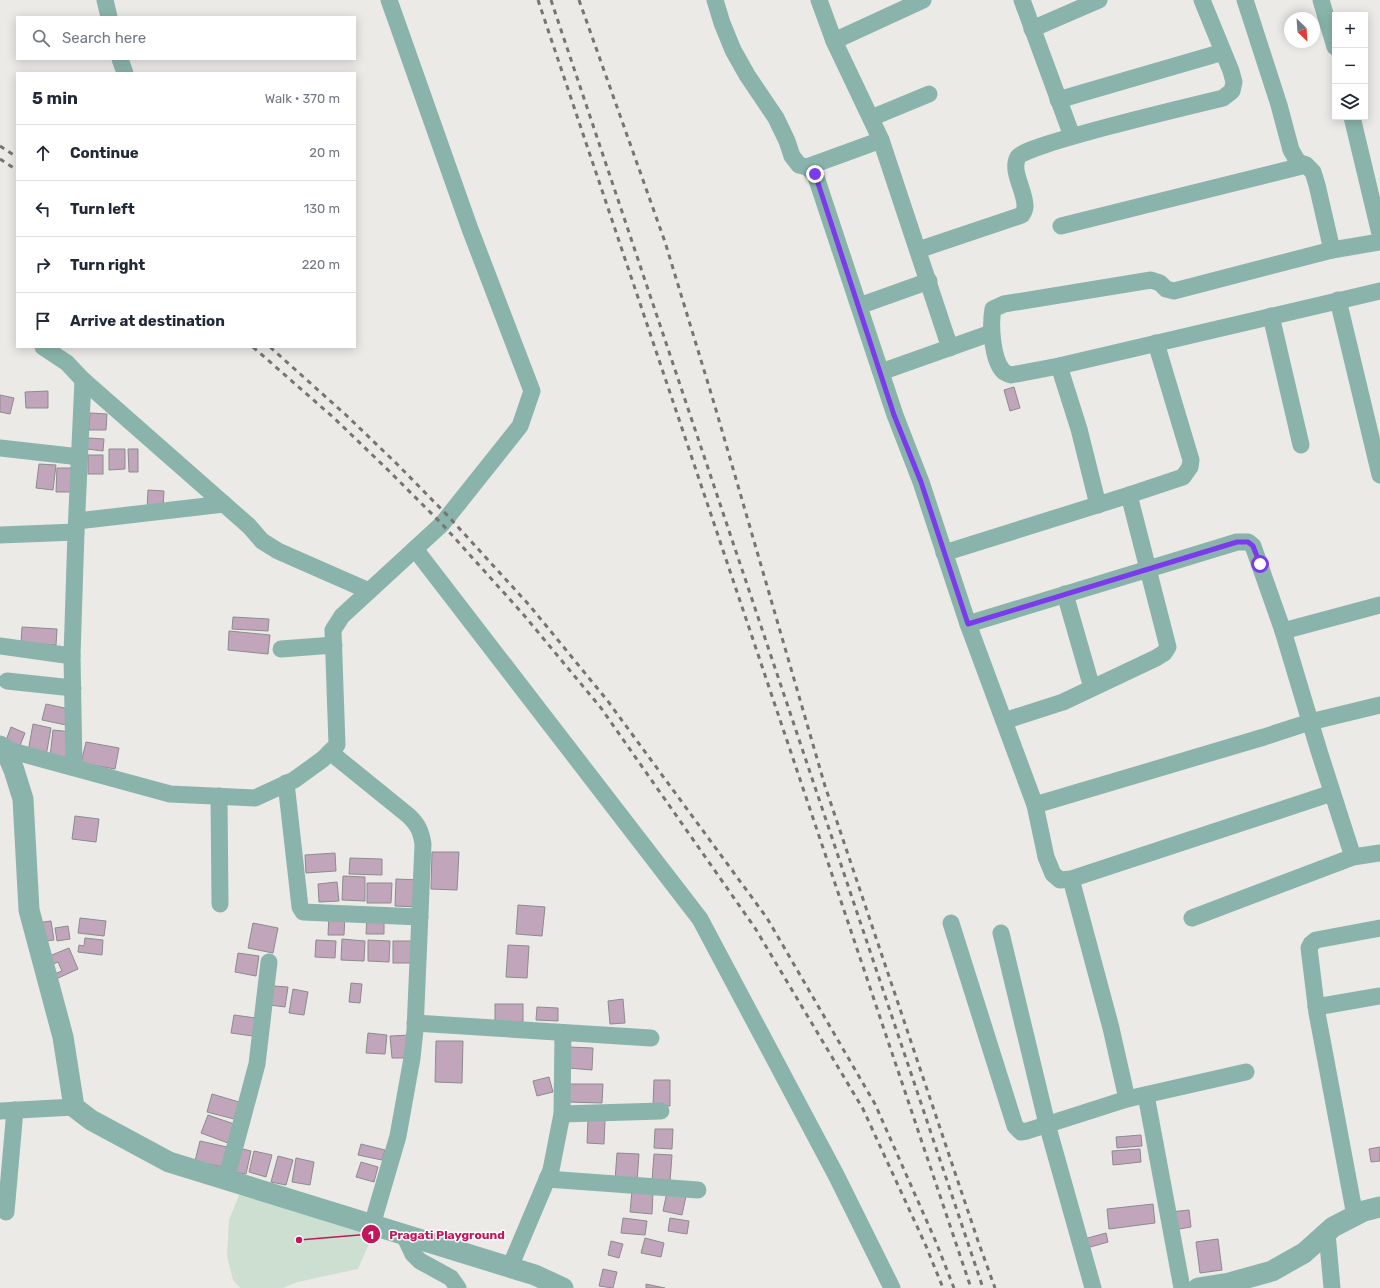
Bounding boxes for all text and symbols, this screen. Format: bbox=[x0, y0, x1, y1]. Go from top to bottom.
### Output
north arrow bbox=[1284, 12, 1320, 48]
map controls bbox=[1332, 12, 1368, 120]
button: + bbox=[1332, 12, 1368, 48]
search box bbox=[16, 16, 356, 60]
icon: search bbox=[30, 27, 52, 49]
text: Search here bbox=[62, 29, 146, 47]
button: − bbox=[1332, 48, 1368, 84]
button: layers bbox=[1332, 84, 1368, 120]
text: 5 min bbox=[32, 88, 78, 108]
text: Walk · 370 m bbox=[265, 91, 340, 106]
icon: ahead bbox=[32, 142, 54, 164]
text: Continue bbox=[70, 144, 139, 162]
text: 20 m bbox=[309, 145, 340, 160]
route end bbox=[806, 165, 824, 183]
icon: left bbox=[32, 198, 54, 220]
text: Turn left bbox=[70, 200, 135, 218]
text: 130 m bbox=[304, 201, 340, 216]
icon: right bbox=[32, 254, 54, 276]
text: Turn right bbox=[70, 256, 145, 274]
text: 220 m bbox=[302, 257, 340, 272]
icon: arrive bbox=[32, 310, 54, 332]
text: Arrive at destination bbox=[70, 312, 225, 330]
route start bbox=[1251, 555, 1269, 573]
callout: Pragati Playground bbox=[361, 1222, 513, 1246]
text: 1 bbox=[368, 1228, 374, 1242]
text: Pragati Playground bbox=[389, 1228, 505, 1242]

